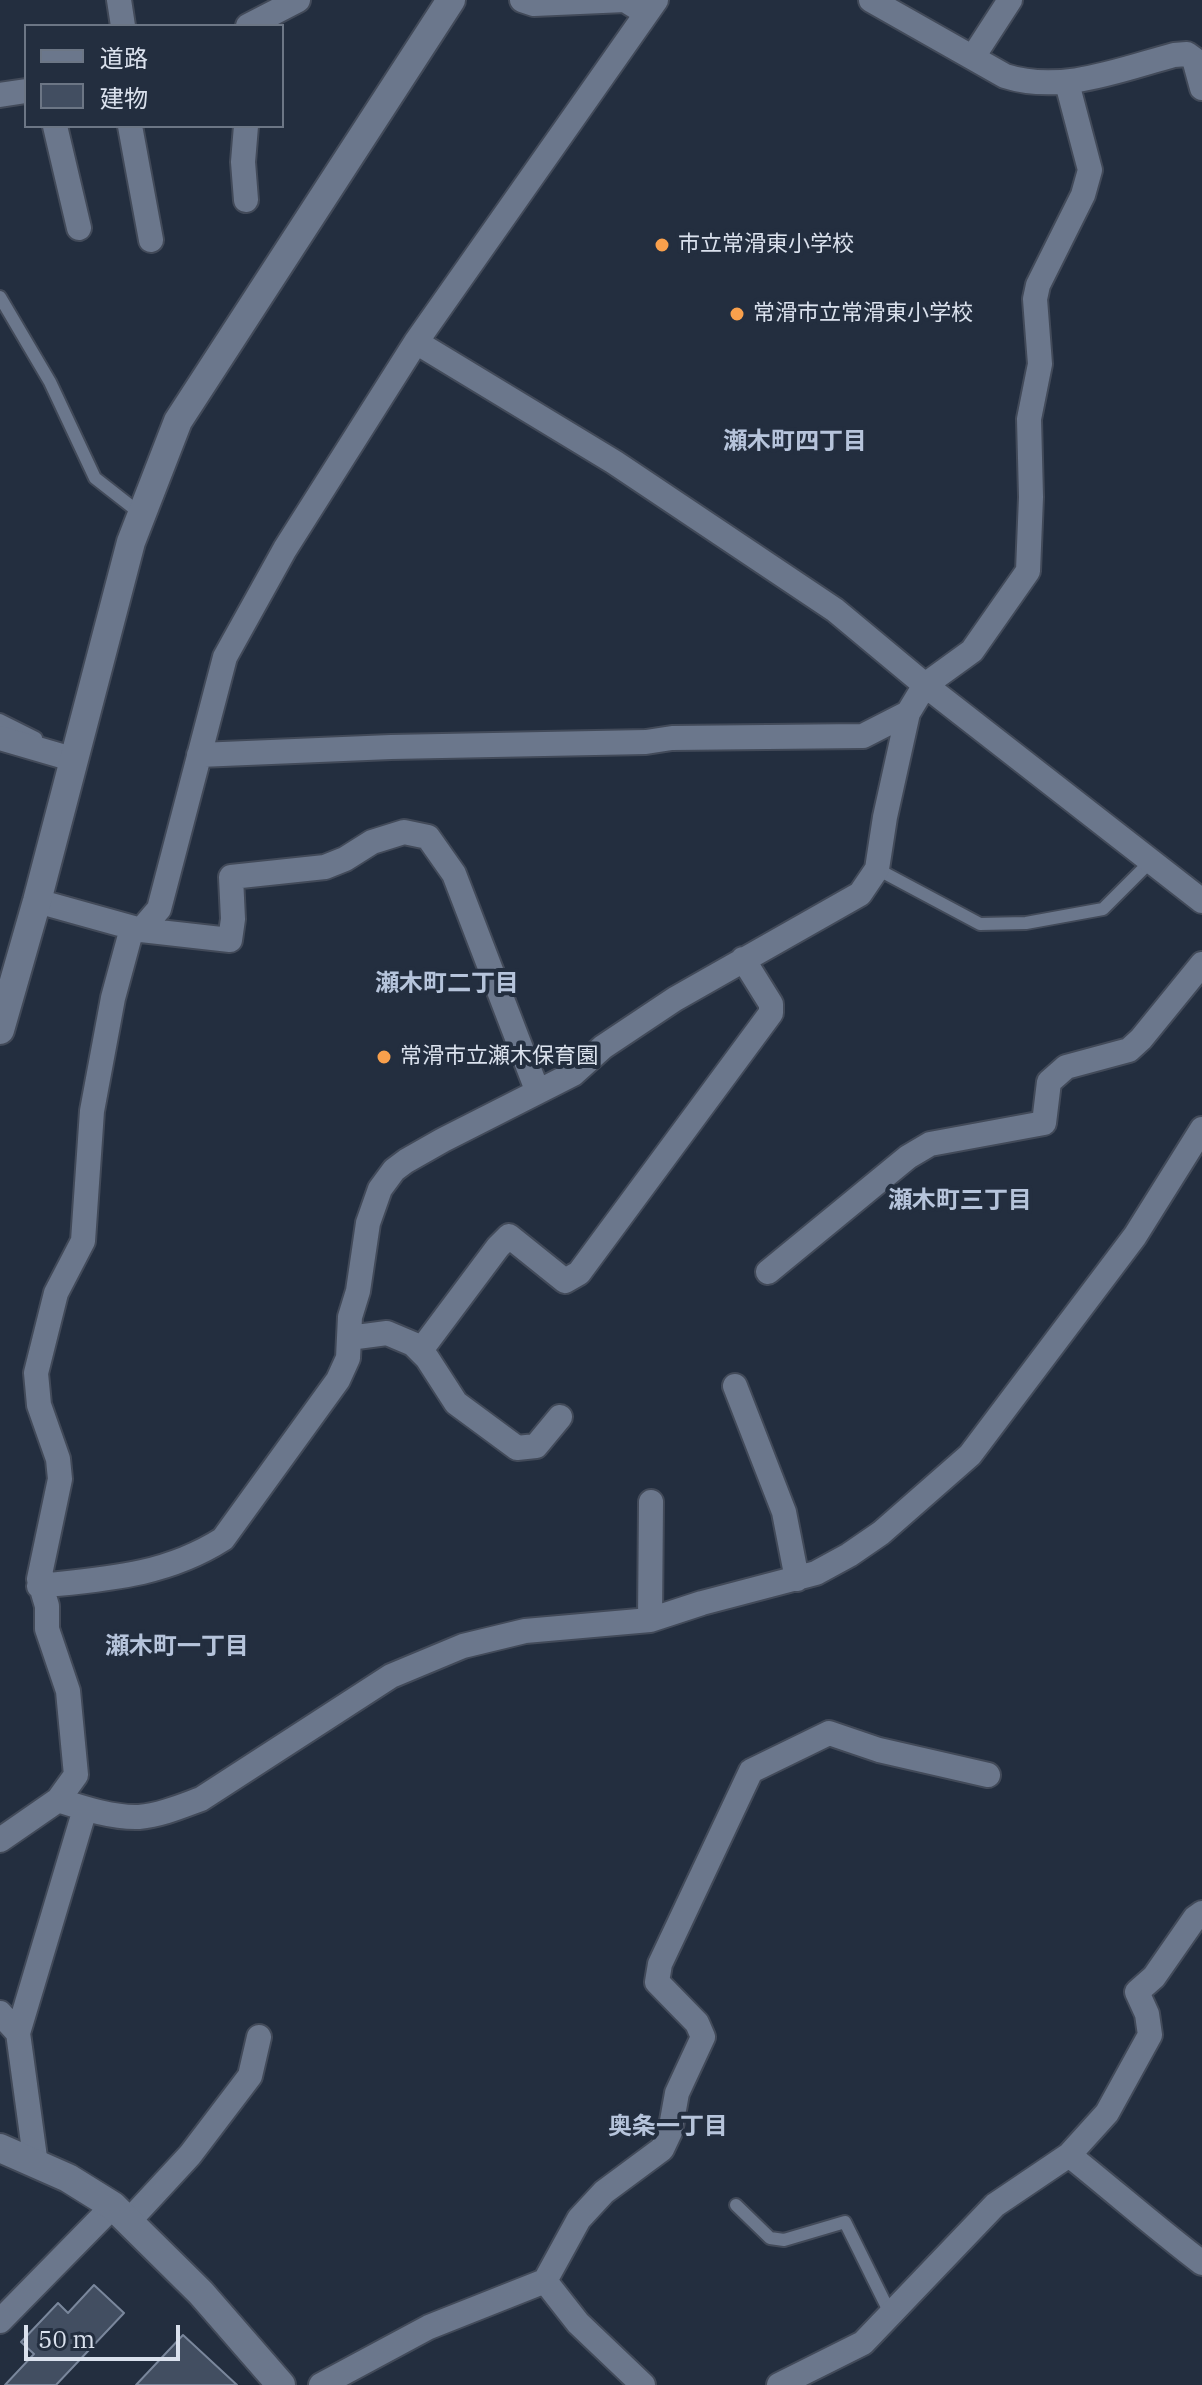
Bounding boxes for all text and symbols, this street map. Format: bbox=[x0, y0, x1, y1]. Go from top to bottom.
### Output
legend bbox=[24, 24, 284, 128]
text: 道路 bbox=[100, 42, 148, 74]
text: 建物 bbox=[100, 82, 148, 114]
place label: 市立常滑東小学校 bbox=[678, 232, 854, 258]
marker: 市立常滑東小学校 bbox=[653, 236, 671, 254]
place label: 常滑市立常滑東小学校 bbox=[753, 301, 973, 327]
marker: 常滑市立常滑東小学校 bbox=[728, 305, 746, 323]
district label: 瀬木町四丁目 bbox=[723, 428, 867, 456]
district label: 瀬木町二丁目 bbox=[375, 970, 519, 998]
place label: 常滑市立瀬木保育園 bbox=[400, 1044, 598, 1070]
marker: 常滑市立瀬木保育園 bbox=[375, 1048, 393, 1066]
district label: 瀬木町三丁目 bbox=[888, 1187, 1032, 1215]
district label: 瀬木町一丁目 bbox=[105, 1633, 249, 1661]
district label: 奥条一丁目 bbox=[608, 2113, 728, 2141]
scale bar bbox=[28, 2309, 184, 2359]
text: 50 m bbox=[38, 2323, 95, 2355]

